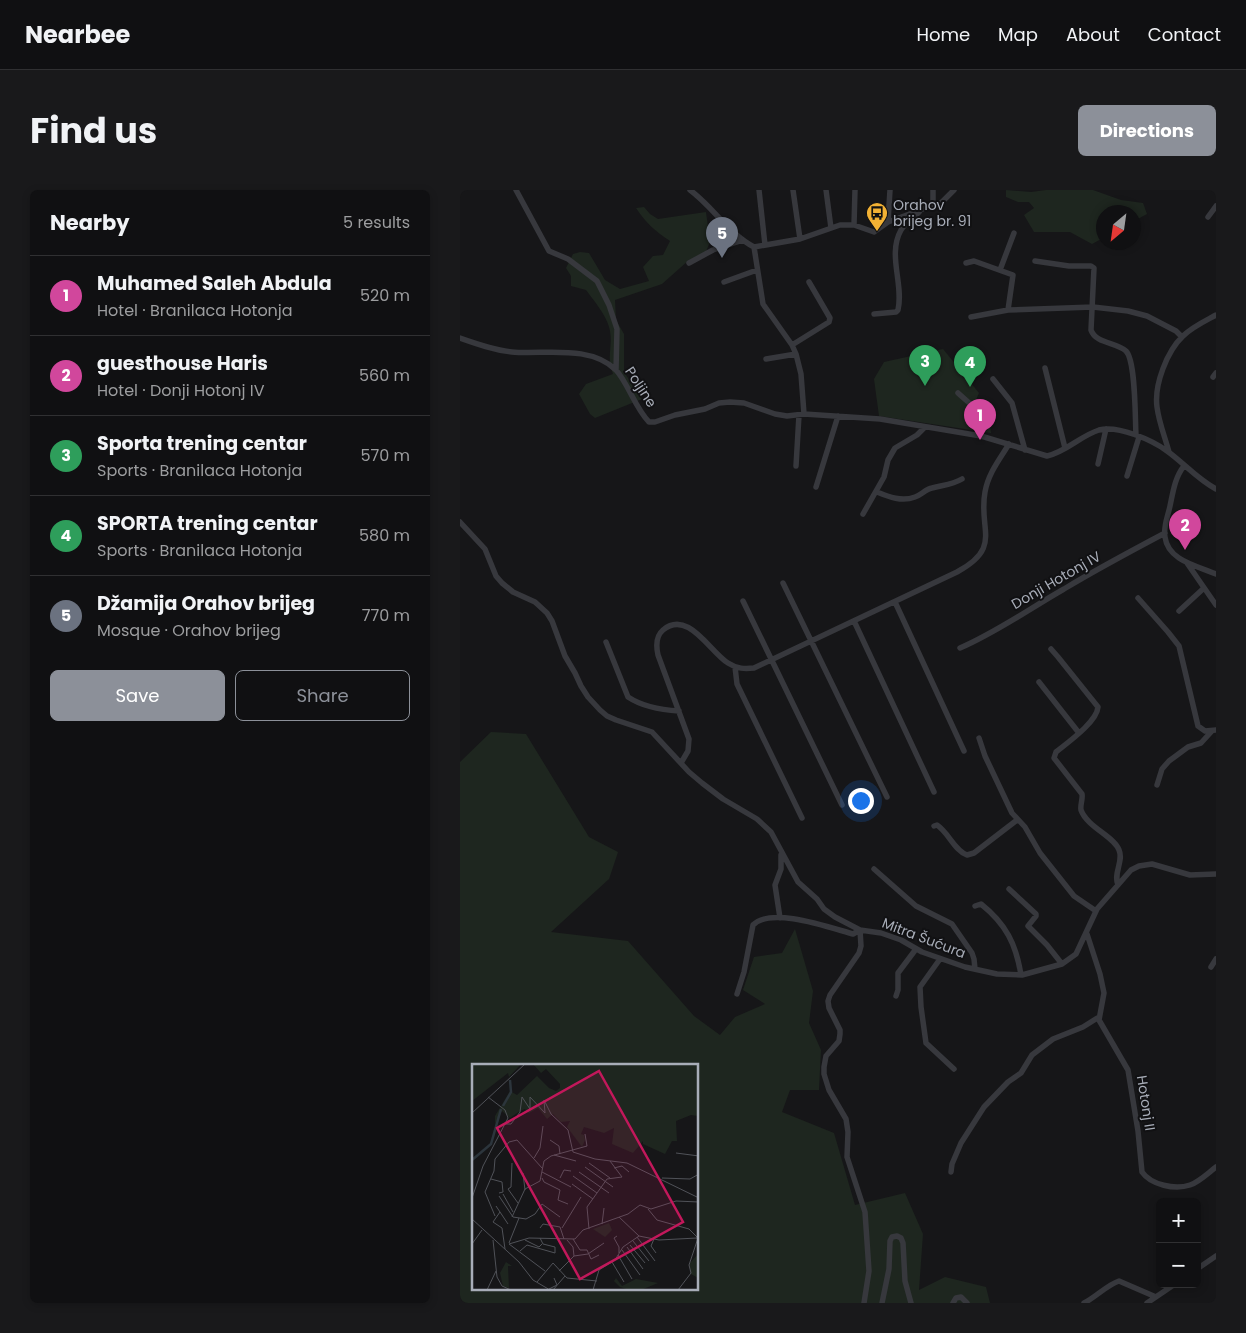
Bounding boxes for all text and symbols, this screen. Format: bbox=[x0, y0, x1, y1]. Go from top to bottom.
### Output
text: Nearbee bbox=[25, 18, 130, 51]
text: Home bbox=[916, 22, 970, 47]
text: Map bbox=[998, 22, 1038, 47]
text: About bbox=[1066, 22, 1120, 47]
text: Contact bbox=[1148, 22, 1221, 47]
button: Directions bbox=[1078, 105, 1216, 156]
text: Find us bbox=[30, 106, 157, 155]
place label: Orahov brijeg br. 91 bbox=[893, 195, 971, 231]
bus stop icon: Orahov brijeg br. 91 bbox=[865, 201, 889, 232]
north arrow bbox=[1096, 205, 1141, 250]
text: Nearby bbox=[50, 208, 130, 237]
text: 5 results bbox=[343, 211, 410, 234]
pin: 5 bbox=[706, 217, 738, 258]
text: Muhamed Saleh Abdula bbox=[97, 270, 332, 297]
text: 1 bbox=[63, 284, 69, 307]
text: 520 m bbox=[360, 284, 410, 307]
text: Hotel · Branilaca Hotonja bbox=[97, 299, 293, 322]
pin: 3 bbox=[909, 345, 941, 386]
pin: 4 bbox=[954, 346, 986, 387]
text: guesthouse Haris bbox=[97, 350, 268, 377]
street label: Poljine bbox=[620, 363, 662, 412]
text: 2 bbox=[61, 364, 71, 387]
text: 560 m bbox=[359, 364, 410, 387]
text: Hotel · Donji Hotonj IV bbox=[97, 379, 265, 402]
pin: 1 bbox=[964, 399, 996, 440]
text: Sporta trening centar bbox=[97, 430, 307, 457]
text: 3 bbox=[61, 444, 71, 467]
text: 570 m bbox=[360, 444, 410, 467]
text: Sports · Branilaca Hotonja bbox=[97, 459, 302, 482]
pin: 2 bbox=[1169, 509, 1201, 550]
text: SPORTA trening centar bbox=[97, 510, 318, 537]
text: 4 bbox=[61, 524, 71, 547]
text: 580 m bbox=[359, 524, 410, 547]
text: Sports · Branilaca Hotonja bbox=[97, 539, 302, 562]
street label: Donji Hotonj IV bbox=[1008, 546, 1105, 614]
text: Džamija Orahov brijeg bbox=[97, 590, 315, 617]
text: 5 bbox=[61, 604, 71, 627]
text: 770 m bbox=[362, 604, 410, 627]
text: Mosque · Orahov brijeg bbox=[97, 619, 281, 642]
button: Save bbox=[50, 670, 225, 721]
button: Share bbox=[235, 670, 410, 721]
your location bbox=[848, 788, 874, 814]
street label: Mitra Šućura bbox=[879, 913, 969, 963]
inset map bbox=[472, 1064, 699, 1290]
street label: Hotonj II bbox=[1132, 1074, 1160, 1132]
map controls bbox=[1156, 1198, 1201, 1288]
button: + bbox=[1156, 1198, 1201, 1243]
button: − bbox=[1156, 1243, 1201, 1288]

